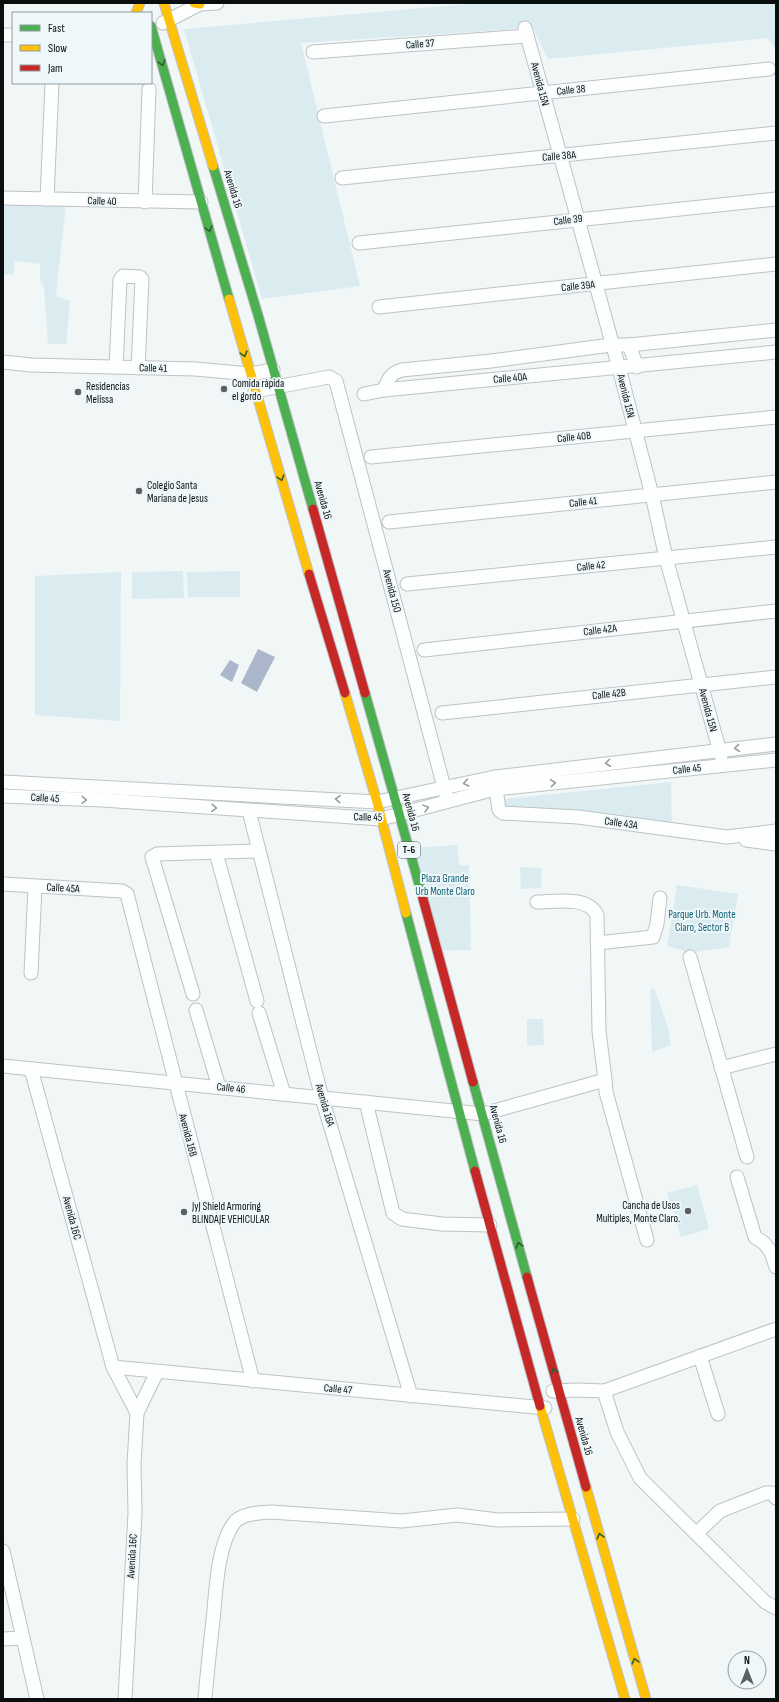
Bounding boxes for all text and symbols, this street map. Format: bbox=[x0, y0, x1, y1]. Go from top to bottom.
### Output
legend bbox=[12, 12, 152, 84]
text: Fast bbox=[48, 21, 65, 36]
street label: Calle 37 bbox=[405, 36, 435, 51]
text: Slow bbox=[48, 41, 67, 56]
one-way arrow bbox=[157, 60, 166, 67]
street label: Avenida 15N bbox=[528, 60, 552, 107]
text: Jam bbox=[47, 61, 63, 76]
street label: Calle 38 bbox=[556, 82, 586, 98]
street label: Calle 38A bbox=[542, 148, 577, 164]
street label: Avenida 16 bbox=[221, 167, 245, 210]
street label: Calle 40 bbox=[87, 194, 117, 208]
street label: Calle 39 bbox=[553, 212, 583, 228]
one-way arrow bbox=[204, 225, 213, 232]
street label: Calle 39A bbox=[560, 278, 596, 294]
one-way arrow bbox=[239, 350, 248, 357]
street label: Calle 41 bbox=[139, 361, 167, 375]
street label: Calle 40A bbox=[493, 370, 528, 386]
street label: Avenida 15N bbox=[614, 372, 638, 419]
place label: Comida rápida el gordo bbox=[232, 377, 284, 403]
place label: Residencias Melissa bbox=[86, 380, 130, 406]
marker: Comida rápida el gordo bbox=[219, 384, 229, 394]
marker: Residencias Melissa bbox=[73, 387, 83, 397]
street label: Calle 40B bbox=[556, 429, 592, 445]
one-way arrow bbox=[276, 475, 285, 482]
street label: Avenida 16 bbox=[311, 478, 335, 521]
place label: Colegio Santa Mariana de Jesus bbox=[147, 479, 208, 505]
marker: Colegio Santa Mariana de Jesus bbox=[134, 486, 144, 496]
street label: Calle 41 bbox=[568, 494, 598, 510]
street label: Calle 42 bbox=[576, 558, 606, 574]
street label: Avenida 15O bbox=[380, 567, 404, 614]
street label: Calle 42A bbox=[583, 621, 618, 638]
street label: Calle 42B bbox=[592, 686, 627, 702]
street label: Avenida 15N bbox=[696, 686, 720, 733]
one-way arrow bbox=[734, 743, 740, 752]
one-way arrow bbox=[605, 758, 611, 767]
street label: Calle 45 bbox=[672, 761, 702, 777]
one-way arrow bbox=[462, 778, 469, 786]
one-way arrow bbox=[550, 779, 556, 788]
street label: Avenida 16 bbox=[399, 790, 422, 833]
street label: Calle 45 bbox=[30, 791, 60, 805]
one-way arrow bbox=[81, 795, 87, 804]
one-way arrow bbox=[335, 795, 341, 804]
one-way arrow bbox=[211, 804, 217, 813]
one-way arrow bbox=[422, 804, 429, 813]
street label: Calle 45 bbox=[354, 810, 382, 824]
street label: Calle 43A bbox=[603, 814, 639, 832]
road number: T-6 bbox=[398, 842, 420, 858]
park label: Plaza Grande Urb Monte Claro bbox=[415, 872, 475, 898]
street label: Calle 45A bbox=[46, 881, 80, 895]
park label: Parque Urb. Monte Claro, Sector B bbox=[668, 908, 736, 934]
street label: Calle 46 bbox=[216, 1080, 246, 1096]
street label: Avenida 16A bbox=[312, 1081, 337, 1128]
street label: Avenida 16 bbox=[486, 1102, 509, 1145]
street label: Avenida 16B bbox=[176, 1111, 200, 1158]
street label: Avenida 16C bbox=[60, 1194, 84, 1241]
place label: Cancha de Usos Multiples, Monte Claro. bbox=[596, 1199, 680, 1225]
place label: JyJ Shield Armoring BLINDAJE VEHICULAR bbox=[191, 1200, 269, 1226]
marker: Cancha de Usos Multiples, Monte Claro. bbox=[683, 1206, 693, 1216]
marker: JyJ Shield Armoring BLINDAJE VEHICULAR bbox=[179, 1207, 189, 1217]
one-way arrow bbox=[515, 1242, 524, 1249]
one-way arrow bbox=[550, 1367, 559, 1374]
street label: Calle 47 bbox=[323, 1381, 353, 1397]
street label: Avenida 16 bbox=[572, 1414, 596, 1457]
street label: Avenida 16C bbox=[124, 1533, 140, 1580]
one-way arrow bbox=[596, 1533, 605, 1540]
north arrow bbox=[727, 1650, 767, 1690]
text: N bbox=[744, 1654, 750, 1667]
one-way arrow bbox=[631, 1658, 640, 1665]

